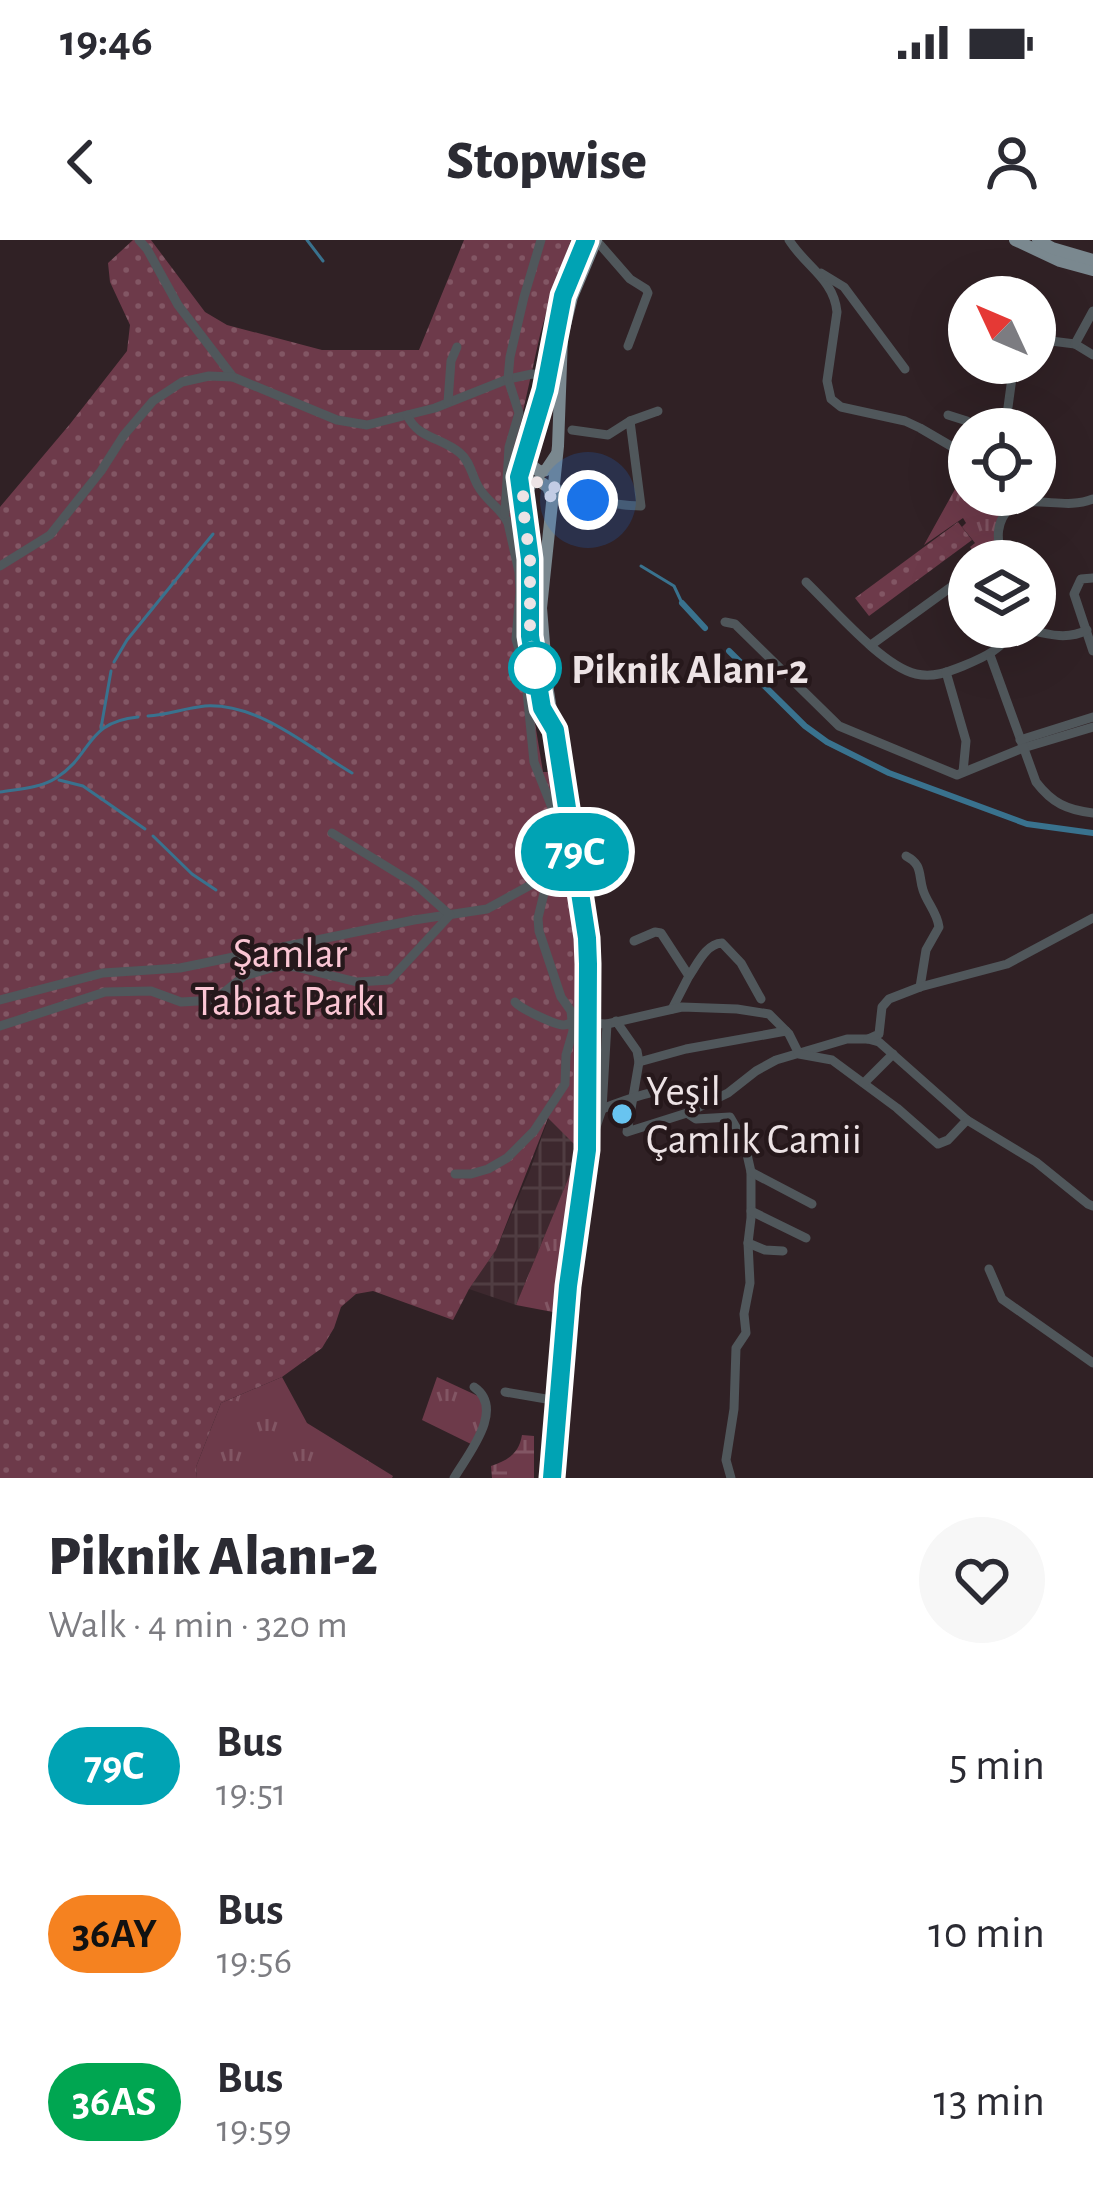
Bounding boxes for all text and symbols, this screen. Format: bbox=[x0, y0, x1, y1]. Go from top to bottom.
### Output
text: 19:46 bbox=[60, 19, 153, 64]
icon: back bbox=[48, 129, 114, 195]
icon: person bbox=[979, 129, 1045, 195]
text: Stopwise bbox=[446, 135, 647, 189]
north arrow bbox=[948, 276, 1056, 384]
map controls bbox=[948, 276, 1056, 648]
button: locate bbox=[948, 408, 1056, 516]
your location bbox=[558, 470, 618, 530]
button: layers bbox=[948, 540, 1056, 648]
marker: Piknik Alanı-2 bbox=[510, 643, 560, 693]
place label: Piknik Alanı-2 bbox=[571, 649, 809, 691]
line badge: 79C bbox=[506, 813, 644, 891]
text: 79C bbox=[545, 831, 605, 873]
park label: Şamlar Tabiat Parkı bbox=[194, 933, 386, 1023]
place label: Yeşil Çamlık Camii bbox=[646, 1071, 862, 1161]
marker: Yeşil Çamlık Camii bbox=[609, 1101, 635, 1127]
button: heart bbox=[919, 1517, 1045, 1643]
text: Piknik Alanı-2 bbox=[48, 1528, 378, 1585]
text: Walk · 4 min · 320 m bbox=[48, 1606, 348, 1645]
text: Bus bbox=[216, 1720, 283, 1765]
text: 5 min bbox=[949, 1743, 1045, 1788]
text: 79C bbox=[84, 1745, 144, 1787]
text: 19:51 bbox=[216, 1774, 286, 1813]
text: Bus bbox=[217, 1888, 284, 1933]
text: 10 min bbox=[928, 1911, 1045, 1956]
text: 36AY bbox=[72, 1913, 157, 1955]
text: 19:56 bbox=[217, 1942, 292, 1981]
text: Bus bbox=[217, 2056, 283, 2101]
text: 13 min bbox=[933, 2079, 1045, 2124]
text: 36AS bbox=[72, 2081, 157, 2123]
text: 19:59 bbox=[217, 2110, 292, 2149]

